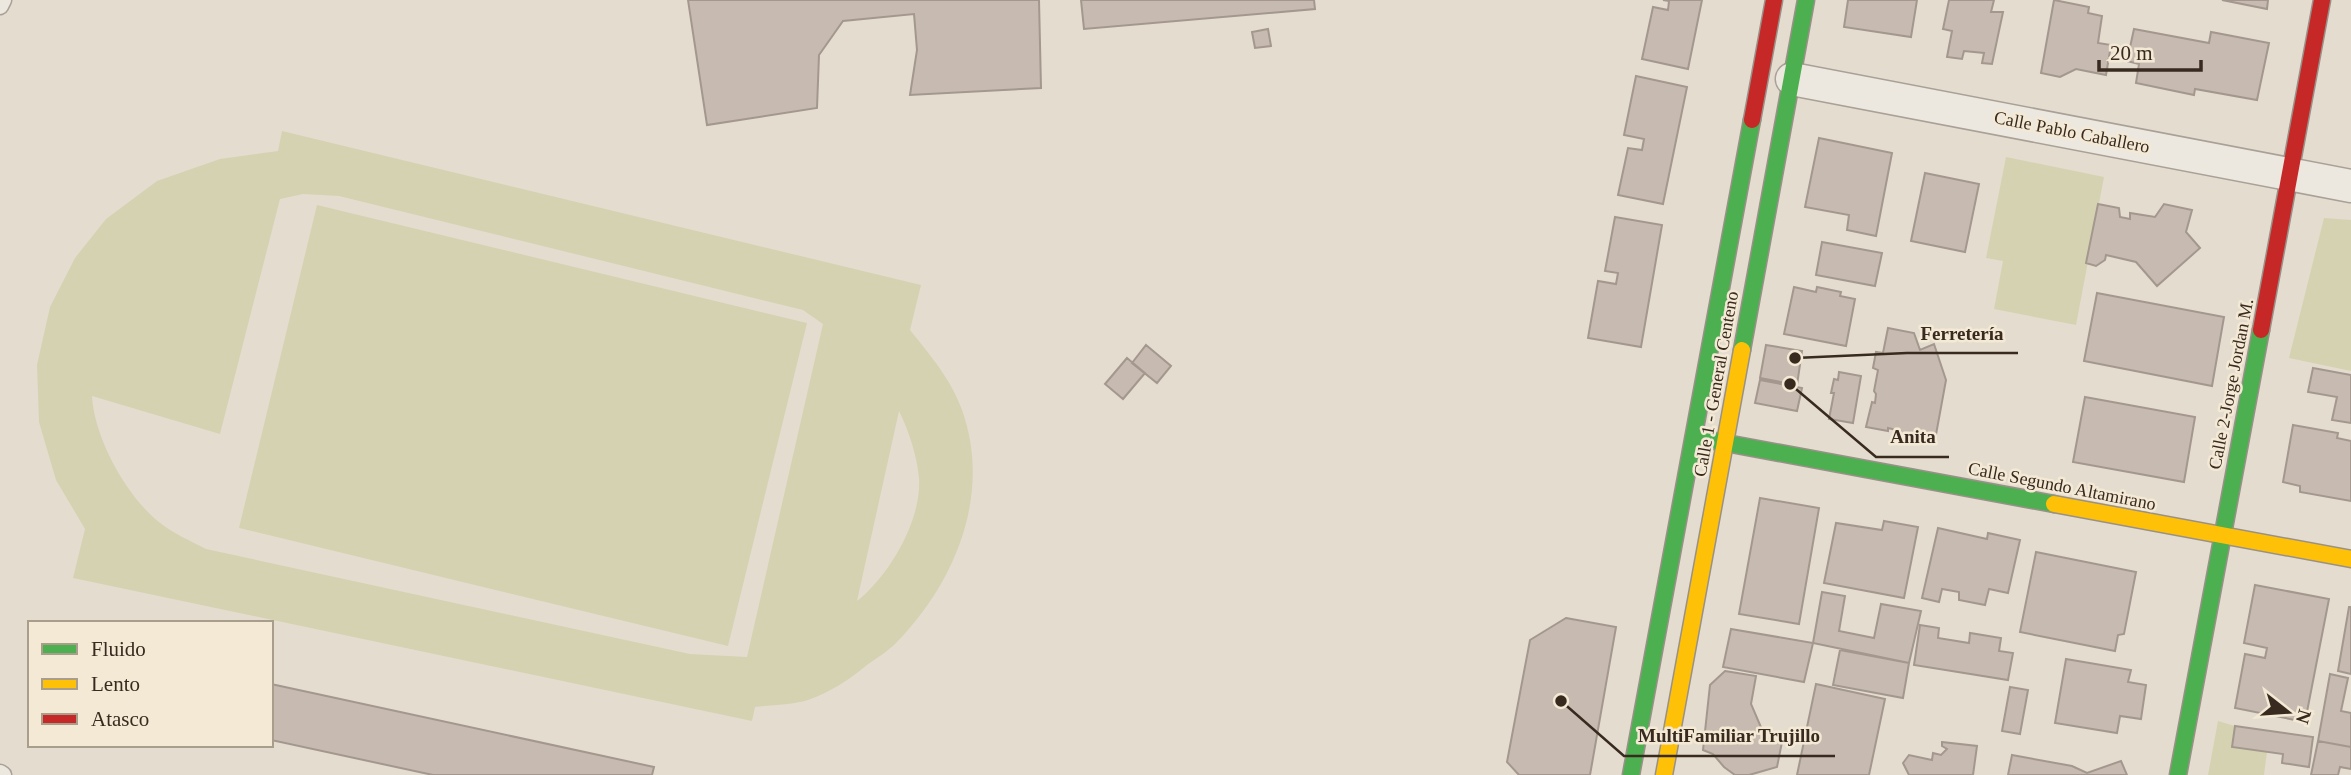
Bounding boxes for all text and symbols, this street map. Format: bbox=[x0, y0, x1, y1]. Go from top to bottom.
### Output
scale bar bbox=[2099, 28, 2200, 72]
text: 20 m bbox=[2110, 41, 2153, 65]
street label: Calle Pablo Caballero bbox=[1993, 107, 2151, 157]
street label: Calle 1 - General Centeno bbox=[1690, 290, 1742, 478]
street label: Calle 2-Jorge Jordan M. bbox=[2205, 297, 2257, 471]
callout: Ferretería bbox=[1907, 313, 2018, 353]
text: Ferretería bbox=[1921, 323, 2004, 344]
callout: Anita bbox=[1876, 417, 1949, 457]
text: Anita bbox=[1890, 426, 1936, 447]
street label: Calle Segundo Altamirano bbox=[1966, 458, 2158, 514]
legend bbox=[28, 621, 273, 747]
text: Fluido bbox=[91, 637, 146, 661]
text: Lento bbox=[91, 672, 140, 696]
north arrow bbox=[2253, 677, 2323, 747]
text: Atasco bbox=[91, 707, 149, 731]
text: N bbox=[2292, 707, 2316, 727]
callout: MultiFamiliar Trujillo bbox=[1624, 716, 1835, 756]
text: MultiFamiliar Trujillo bbox=[1638, 725, 1820, 746]

